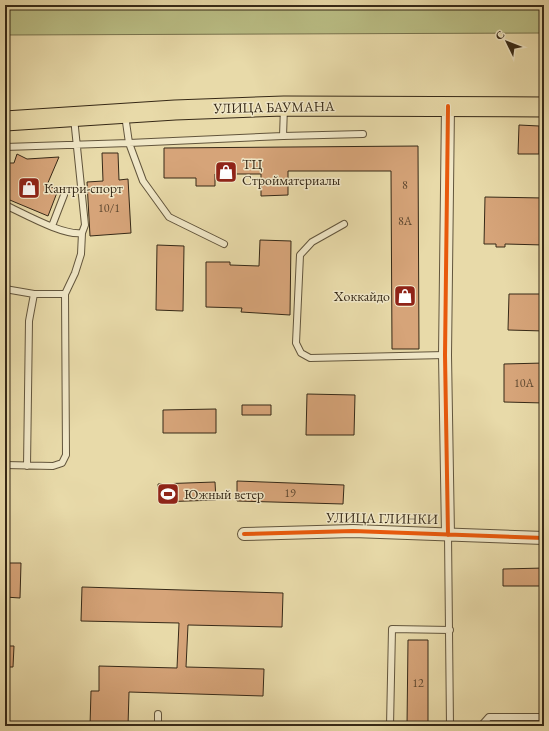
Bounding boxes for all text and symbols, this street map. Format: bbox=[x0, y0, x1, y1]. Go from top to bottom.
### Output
north arrow bbox=[487, 22, 527, 62]
text: С bbox=[492, 27, 508, 43]
street label: УЛИЦА БАУМАНА bbox=[212, 97, 335, 117]
place label: ТЦ Стройматериалы bbox=[242, 155, 341, 189]
shop icon: ТЦ Стройматериалы bbox=[213, 159, 239, 185]
shop icon: Кантри-спорт bbox=[16, 175, 42, 201]
house number: 8 bbox=[402, 177, 408, 193]
place label: Кантри-спорт bbox=[44, 179, 123, 197]
house number: 10/1 bbox=[98, 200, 120, 216]
house number: 8А bbox=[398, 213, 413, 229]
shop icon: Хоккайдо bbox=[392, 283, 418, 309]
place label: Хоккайдо bbox=[333, 287, 390, 305]
house number: 10А bbox=[514, 375, 535, 391]
sports icon: Южный ветер bbox=[155, 481, 181, 507]
place label: Южный ветер bbox=[184, 485, 264, 503]
house number: 19 bbox=[284, 485, 296, 501]
street label: УЛИЦА ГЛИНКИ bbox=[325, 508, 439, 528]
house number: 12 bbox=[412, 675, 424, 691]

